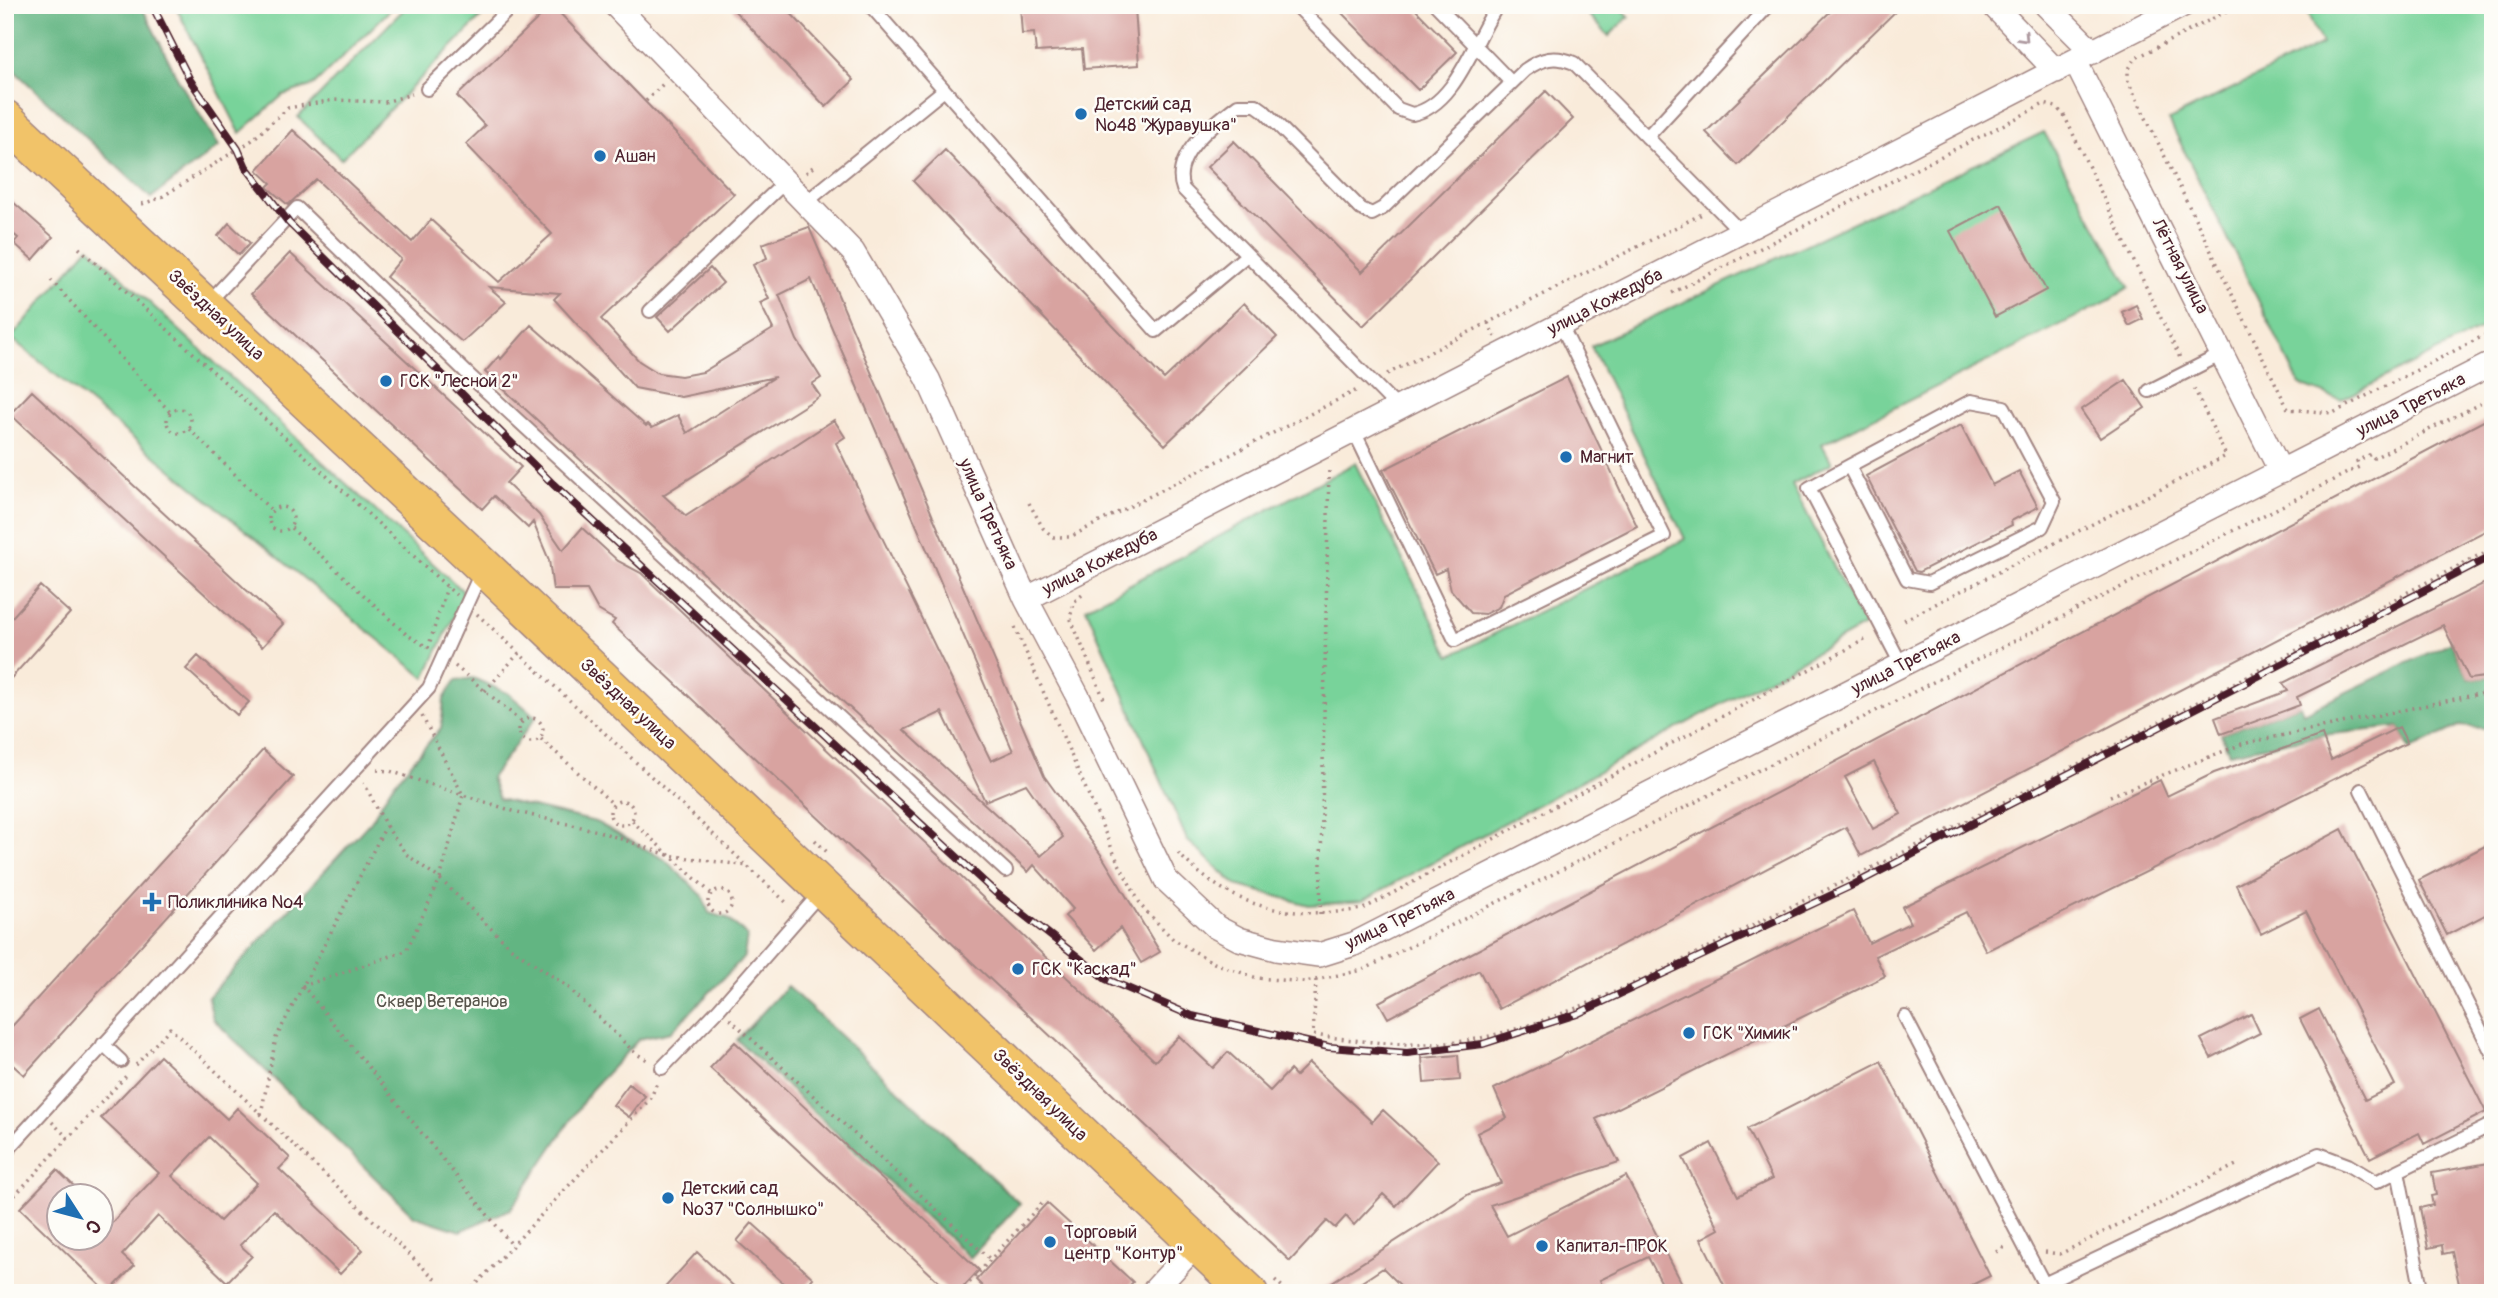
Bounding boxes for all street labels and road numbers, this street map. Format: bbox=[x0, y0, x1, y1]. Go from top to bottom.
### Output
street label: Лётная улица bbox=[2146, 214, 2214, 318]
street label: улица Кожедуба bbox=[1543, 263, 1667, 341]
street label: Звёздная улица bbox=[163, 265, 269, 365]
street label: улица Третьяка bbox=[2352, 368, 2469, 443]
street label: улица Третьяка bbox=[953, 454, 1023, 573]
street label: улица Кожедуба bbox=[1038, 523, 1162, 601]
street label: улица Третьяка bbox=[1847, 626, 1964, 701]
street label: Звёздная улица bbox=[575, 654, 681, 754]
street label: улица Третьяка bbox=[1340, 882, 1459, 956]
street label: Звёздная улица bbox=[988, 1044, 1092, 1146]

